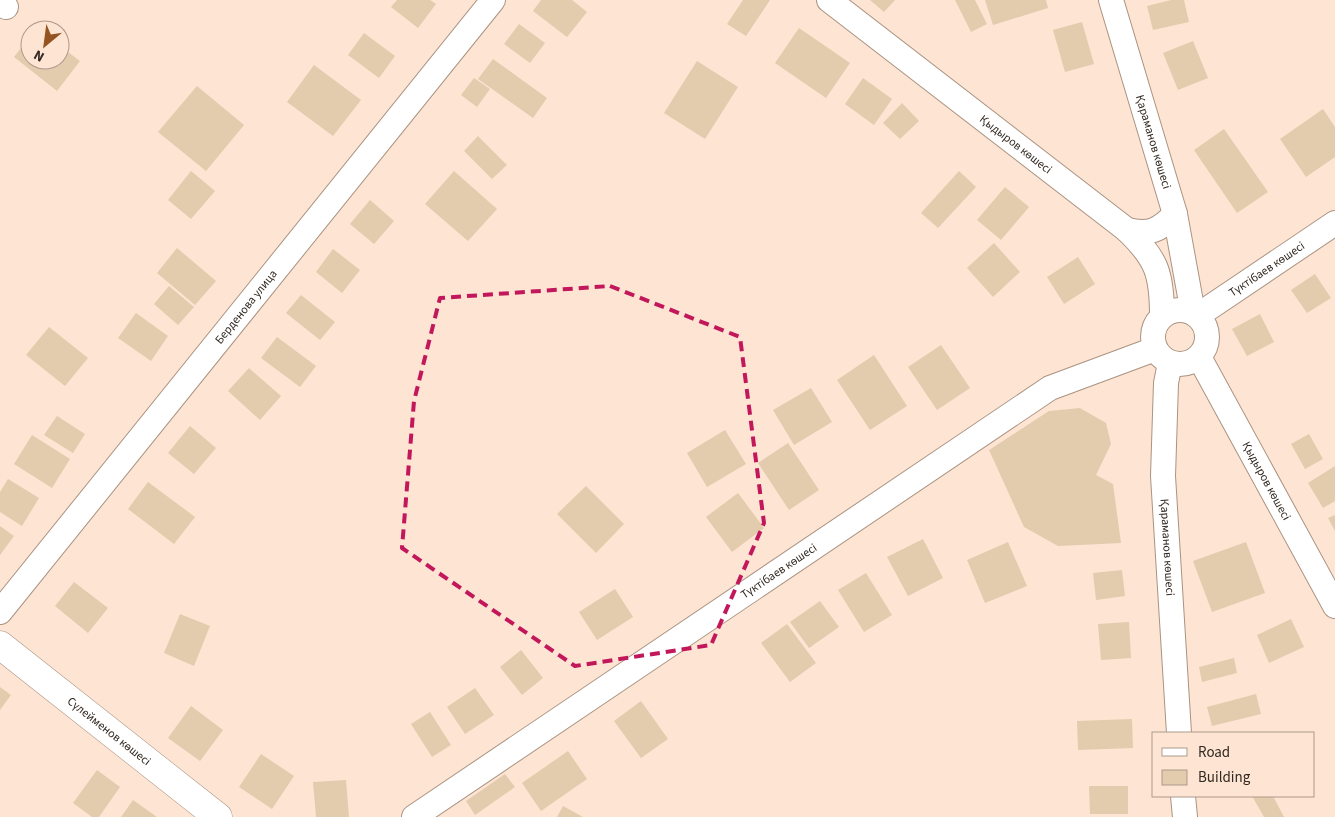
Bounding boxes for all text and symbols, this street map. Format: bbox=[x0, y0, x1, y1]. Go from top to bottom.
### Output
north arrow bbox=[20, 20, 70, 70]
text: N bbox=[30, 44, 48, 66]
street label: Қараманов көшесі bbox=[1131, 93, 1175, 191]
street label: Қыдыров көшесі bbox=[976, 111, 1055, 178]
street label: Түктібаев көшесі bbox=[1226, 238, 1308, 301]
street label: Берденова улица bbox=[211, 266, 282, 348]
street label: Қыдыров көшесі bbox=[1238, 439, 1295, 523]
street label: Қараманов көшесі bbox=[1155, 498, 1178, 597]
street label: Түктібаев көшесі bbox=[738, 540, 821, 603]
street label: Сүлейменов көшесі bbox=[63, 693, 154, 770]
legend bbox=[1152, 732, 1315, 797]
text: Road bbox=[1198, 742, 1230, 763]
text: Building bbox=[1198, 767, 1251, 788]

